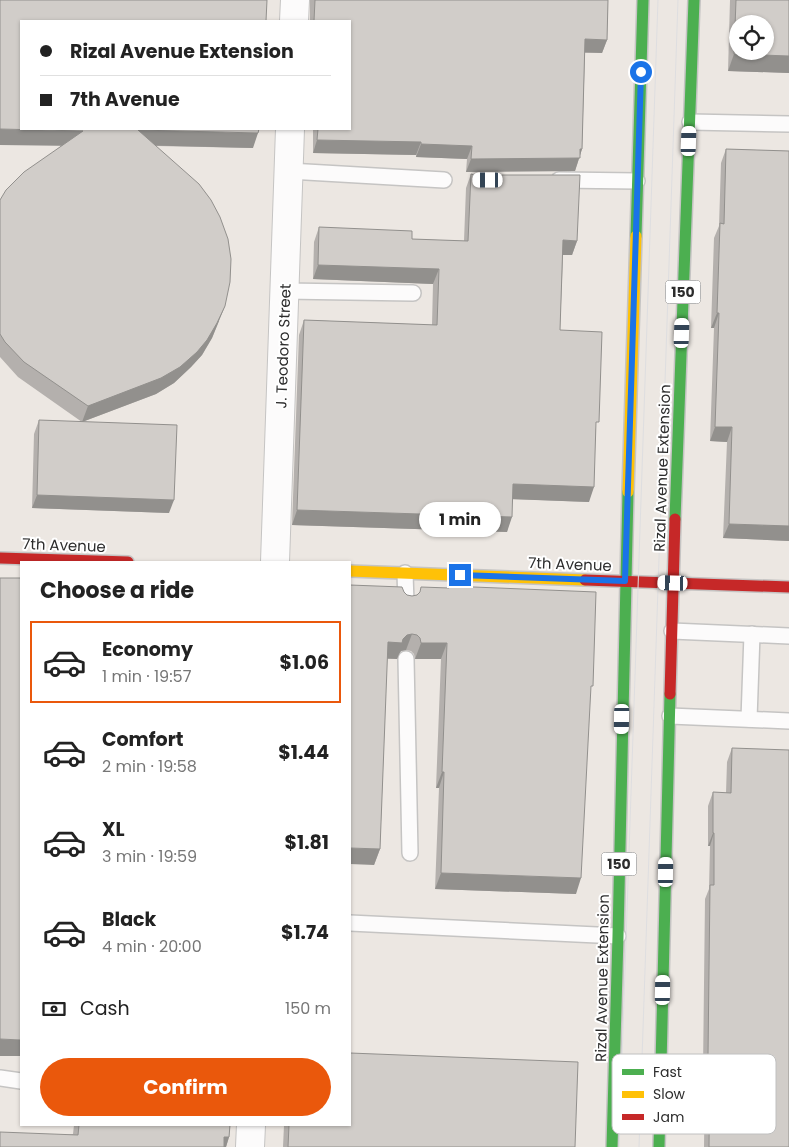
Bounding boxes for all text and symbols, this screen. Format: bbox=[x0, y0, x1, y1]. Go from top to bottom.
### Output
map controls bbox=[729, 15, 774, 60]
button: locate bbox=[729, 15, 774, 60]
text: Rizal Avenue Extension bbox=[70, 38, 294, 65]
route start bbox=[630, 61, 652, 83]
text: 7th Avenue bbox=[70, 86, 180, 113]
car bbox=[680, 126, 697, 156]
car bbox=[473, 173, 503, 188]
road number: 150 bbox=[666, 280, 700, 304]
street label: J. Teodoro Street bbox=[270, 283, 296, 409]
car bbox=[673, 318, 690, 348]
street label: Rizal Avenue Extension bbox=[649, 384, 675, 552]
callout: 1 min bbox=[419, 502, 501, 538]
text: 1 min bbox=[439, 508, 481, 531]
street label: 7th Avenue bbox=[22, 533, 106, 557]
street label: 7th Avenue bbox=[528, 552, 612, 576]
route end bbox=[449, 564, 471, 586]
text: Choose a ride bbox=[40, 575, 194, 606]
car bbox=[657, 575, 688, 591]
text: Economy bbox=[102, 636, 193, 663]
icon: car bbox=[42, 640, 87, 685]
text: $1.06 bbox=[280, 649, 329, 676]
text: 1 min · 19:57 bbox=[102, 665, 191, 688]
car bbox=[614, 704, 629, 734]
text: Comfort bbox=[102, 726, 184, 753]
icon: car bbox=[42, 730, 87, 775]
text: $1.44 bbox=[278, 739, 329, 766]
text: 2 min · 19:58 bbox=[102, 755, 197, 778]
text: XL bbox=[102, 816, 125, 843]
icon: car bbox=[42, 820, 87, 865]
text: $1.81 bbox=[285, 829, 329, 856]
text: 3 min · 19:59 bbox=[102, 845, 197, 868]
road number: 150 bbox=[602, 852, 636, 876]
car bbox=[658, 857, 673, 887]
street label: Rizal Avenue Extension bbox=[590, 894, 614, 1062]
text: Black bbox=[102, 906, 156, 933]
icon: car bbox=[42, 910, 87, 955]
text: $1.74 bbox=[281, 919, 329, 946]
text: 4 min · 20:00 bbox=[102, 935, 202, 958]
car bbox=[655, 975, 670, 1005]
icon: cash bbox=[40, 995, 68, 1023]
text: Cash bbox=[80, 995, 130, 1022]
text: 150 m bbox=[285, 997, 331, 1020]
legend bbox=[612, 1054, 776, 1134]
button: Confirm bbox=[40, 1058, 331, 1116]
text: Fast bbox=[653, 1062, 682, 1082]
text: Slow bbox=[653, 1084, 686, 1104]
text: Jam bbox=[653, 1107, 684, 1127]

